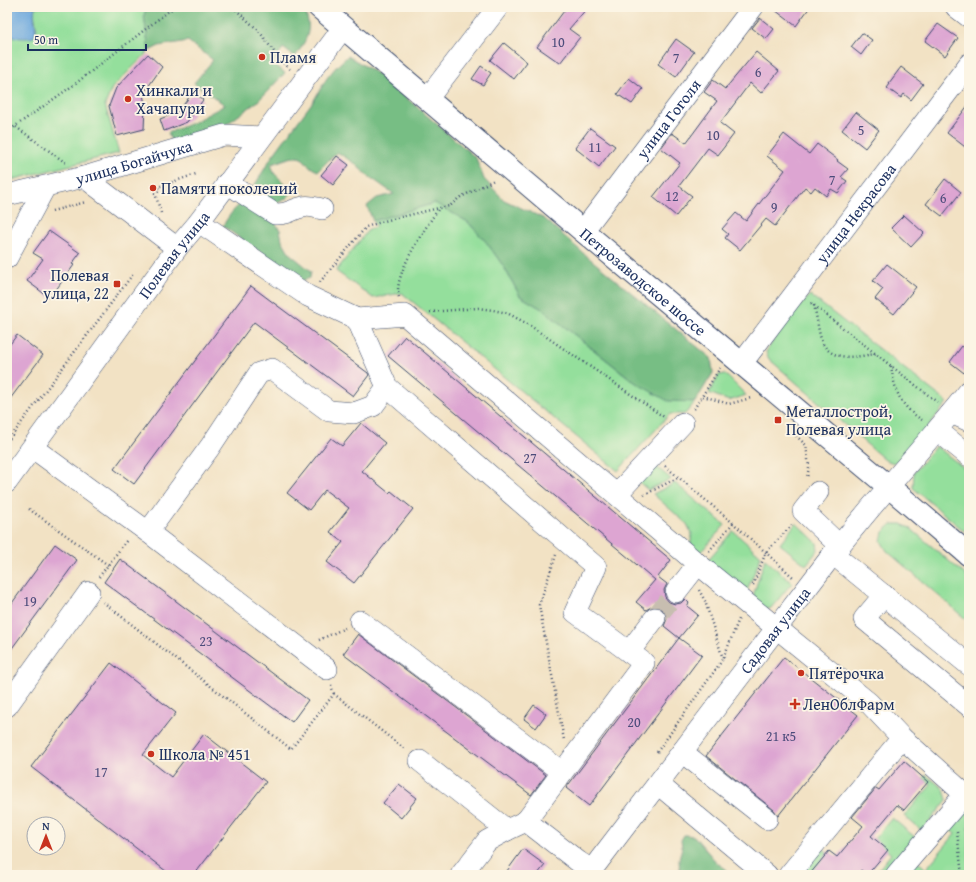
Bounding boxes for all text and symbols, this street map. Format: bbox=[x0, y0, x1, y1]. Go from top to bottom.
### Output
scale bar bbox=[28, 26, 146, 52]
text: 50 m bbox=[34, 31, 58, 48]
house number: 10 bbox=[551, 32, 565, 52]
place label: Пламя bbox=[270, 45, 316, 69]
house number: 7 bbox=[673, 48, 680, 68]
marker: Пламя bbox=[257, 52, 267, 62]
house number: 6 bbox=[755, 62, 762, 82]
street label: улица Гоголя bbox=[629, 74, 706, 164]
place label: Хинкали и Хачапури bbox=[136, 78, 213, 120]
marker: Хинкали и Хачапури bbox=[123, 94, 133, 104]
house number: 5 bbox=[858, 120, 864, 140]
house number: 10 bbox=[706, 125, 720, 145]
street label: улица Богайчука bbox=[72, 133, 195, 191]
house number: 11 bbox=[588, 137, 602, 157]
street label: улица Некрасова bbox=[809, 158, 902, 269]
house number: 7 bbox=[829, 170, 836, 190]
place label: Памяти поколений bbox=[161, 176, 298, 200]
marker: Памяти поколений bbox=[148, 183, 158, 193]
house number: 12 bbox=[665, 186, 679, 206]
house number: 6 bbox=[940, 188, 947, 208]
house number: 9 bbox=[771, 197, 778, 217]
street label: Полевая улица bbox=[132, 206, 216, 303]
street label: Петрозаводское шоссе bbox=[575, 222, 712, 342]
place label: Полевая улица, 22 bbox=[42, 263, 109, 305]
marker: Полевая улица, 22 bbox=[112, 279, 122, 289]
place label: Металлострой, Полевая улица bbox=[786, 399, 892, 441]
marker: Металлострой, Полевая улица bbox=[773, 415, 783, 425]
house number: 27 bbox=[523, 448, 537, 468]
street label: Садовая улица bbox=[734, 581, 816, 679]
house number: 19 bbox=[23, 591, 37, 611]
house number: 23 bbox=[199, 631, 213, 651]
place label: Пятёрочка bbox=[809, 661, 884, 685]
marker: Пятёрочка bbox=[796, 668, 806, 678]
place label: ЛенОблФарм bbox=[803, 692, 895, 716]
marker: ЛенОблФарм bbox=[790, 699, 800, 709]
house number: 20 bbox=[627, 712, 641, 732]
house number: 21 к5 bbox=[766, 726, 796, 746]
place label: Школа № 451 bbox=[159, 742, 251, 766]
marker: Школа № 451 bbox=[146, 749, 156, 759]
house number: 17 bbox=[94, 762, 108, 782]
north arrow bbox=[26, 816, 66, 856]
text: N bbox=[42, 818, 50, 834]

